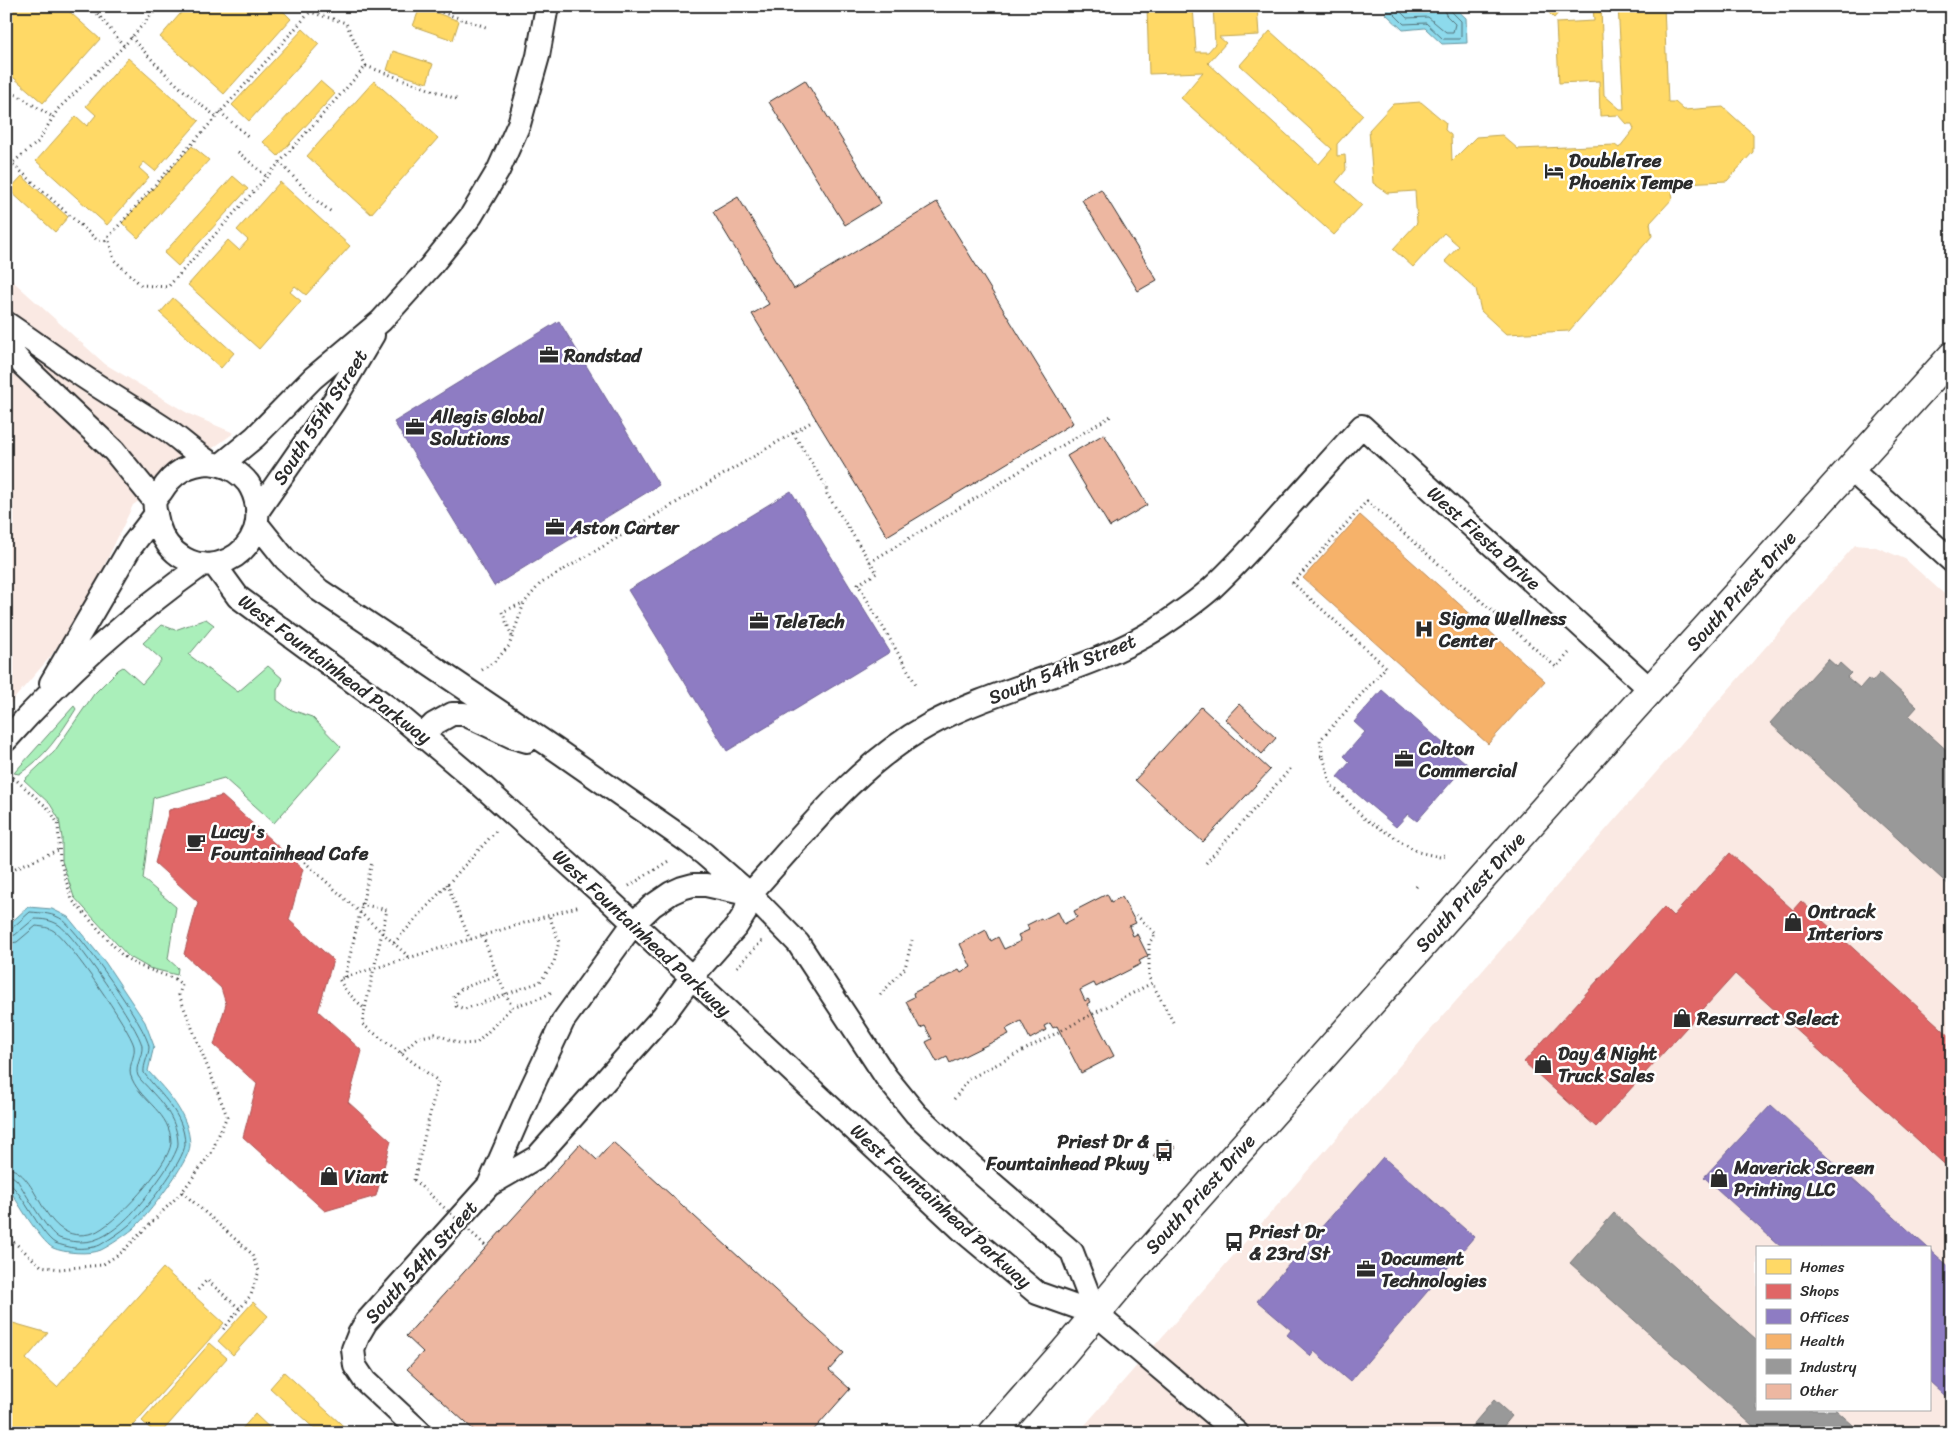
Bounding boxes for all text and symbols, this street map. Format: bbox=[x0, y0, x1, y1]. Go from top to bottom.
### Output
place label: DoubleTree Phoenix Tempe bbox=[1569, 144, 1693, 199]
hotel icon: DoubleTree Phoenix Tempe bbox=[1543, 160, 1565, 182]
place label: Randstad bbox=[563, 339, 643, 372]
street label: South 55th Street bbox=[264, 342, 376, 492]
office icon: Randstad bbox=[538, 344, 560, 366]
place label: Allegis Global Solutions bbox=[429, 400, 545, 455]
office icon: Allegis Global Solutions bbox=[404, 416, 426, 438]
street label: West Fiesta Drive bbox=[1419, 478, 1549, 598]
place label: Aston Carter bbox=[569, 511, 680, 544]
office icon: Aston Carter bbox=[544, 516, 566, 538]
street label: South Priest Drive bbox=[1677, 523, 1805, 659]
street label: West Fountainhead Parkway bbox=[231, 585, 439, 753]
place label: Sigma Wellness Center bbox=[1438, 602, 1568, 657]
place label: TeleTech bbox=[774, 605, 845, 638]
office icon: TeleTech bbox=[748, 610, 770, 632]
hospital icon: Sigma Wellness Center bbox=[1413, 618, 1435, 640]
street label: South 54th Street bbox=[983, 624, 1141, 714]
place label: Colton Commercial bbox=[1418, 732, 1519, 787]
office icon: Colton Commercial bbox=[1393, 748, 1415, 770]
place label: Lucy's Fountainhead Cafe bbox=[210, 815, 369, 870]
street label: South Priest Drive bbox=[1406, 824, 1534, 960]
cafe icon: Lucy's Fountainhead Cafe bbox=[185, 831, 207, 853]
street label: West Fountainhead Parkway bbox=[545, 841, 739, 1025]
place label: Ontrack Interiors bbox=[1807, 895, 1884, 950]
shop icon: Ontrack Interiors bbox=[1782, 911, 1804, 933]
place label: Resurrect Select bbox=[1696, 1002, 1840, 1035]
shop icon: Resurrect Select bbox=[1671, 1007, 1693, 1029]
place label: Day & Night Truck Sales bbox=[1558, 1037, 1658, 1092]
shop icon: Day & Night Truck Sales bbox=[1532, 1053, 1554, 1075]
street label: West Fountainhead Parkway bbox=[843, 1115, 1040, 1297]
place label: Priest Dr & Fountainhead Pkwy bbox=[985, 1125, 1150, 1180]
street label: South Priest Drive bbox=[1136, 1126, 1264, 1262]
bus stop icon: Priest Dr & Fountainhead Pkwy bbox=[1153, 1141, 1175, 1163]
place label: Maverick Screen Printing LLC bbox=[1733, 1151, 1875, 1206]
place label: Viant bbox=[344, 1160, 389, 1193]
shop icon: Viant bbox=[318, 1165, 340, 1187]
shop icon: Maverick Screen Printing LLC bbox=[1708, 1167, 1730, 1189]
street label: South 54th Street bbox=[356, 1193, 486, 1331]
place label: Priest Dr & 23rd St bbox=[1249, 1215, 1331, 1270]
bus stop icon: Priest Dr & 23rd St bbox=[1223, 1231, 1245, 1253]
place label: Document Technologies bbox=[1381, 1242, 1487, 1297]
legend bbox=[1756, 1246, 1930, 1412]
text: Homes bbox=[1800, 1254, 1844, 1280]
office icon: Document Technologies bbox=[1355, 1258, 1377, 1280]
text: Shops bbox=[1800, 1278, 1840, 1304]
text: Offices bbox=[1800, 1304, 1849, 1330]
text: Health bbox=[1800, 1328, 1845, 1354]
text: Industry bbox=[1799, 1354, 1857, 1380]
text: Other bbox=[1800, 1378, 1839, 1404]

